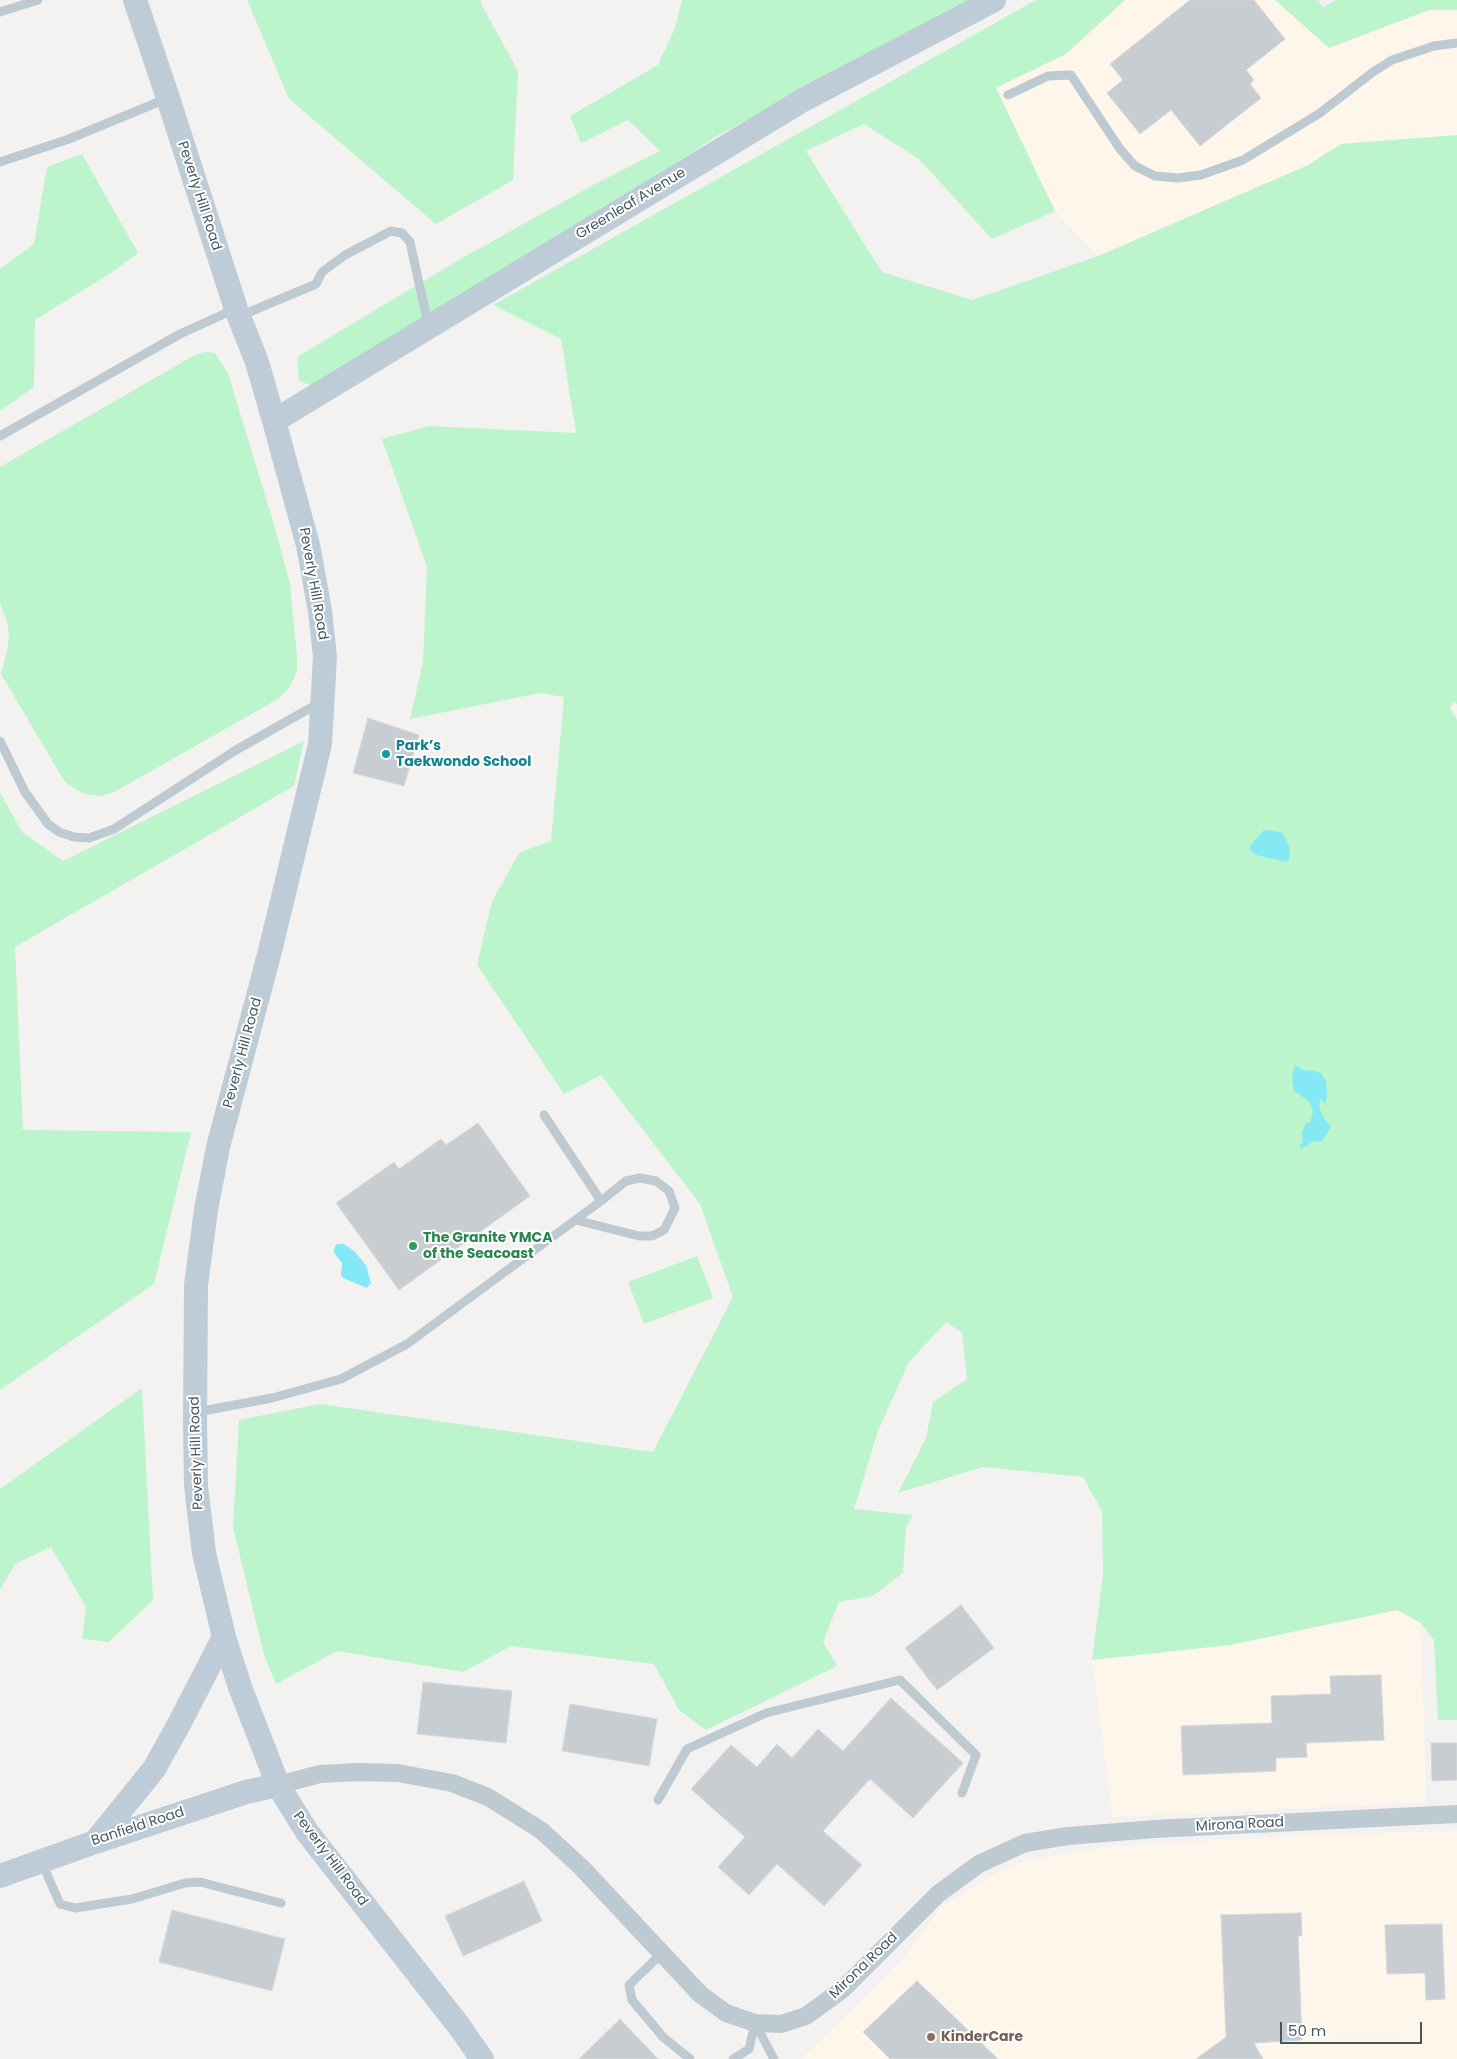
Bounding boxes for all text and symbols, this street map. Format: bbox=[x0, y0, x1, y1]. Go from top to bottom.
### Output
street label: Peverly Hill Road bbox=[173, 139, 225, 253]
street label: Greenleaf Avenue bbox=[573, 165, 689, 243]
street label: Peverly Hill Road bbox=[295, 527, 331, 641]
place label: Park’s Taekwondo School bbox=[396, 738, 531, 770]
marker: Park’s Taekwondo School bbox=[380, 748, 392, 760]
street label: Peverly Hill Road bbox=[220, 996, 266, 1110]
place label: The Granite YMCA of the Seacoast bbox=[423, 1230, 553, 1262]
marker: The Granite YMCA of the Seacoast bbox=[407, 1240, 419, 1252]
street label: Peverly Hill Road bbox=[187, 1396, 207, 1510]
street label: Banfield Road bbox=[89, 1804, 187, 1850]
street label: Peverly Hill Road bbox=[289, 1809, 371, 1909]
street label: Mirona Road bbox=[1195, 1814, 1285, 1836]
street label: Mirona Road bbox=[826, 1929, 902, 2003]
scale bar bbox=[1282, 2012, 1424, 2044]
text: 50 m bbox=[1288, 2020, 1326, 2041]
place label: KinderCare bbox=[941, 2029, 1023, 2045]
marker: KinderCare bbox=[925, 2031, 937, 2043]

